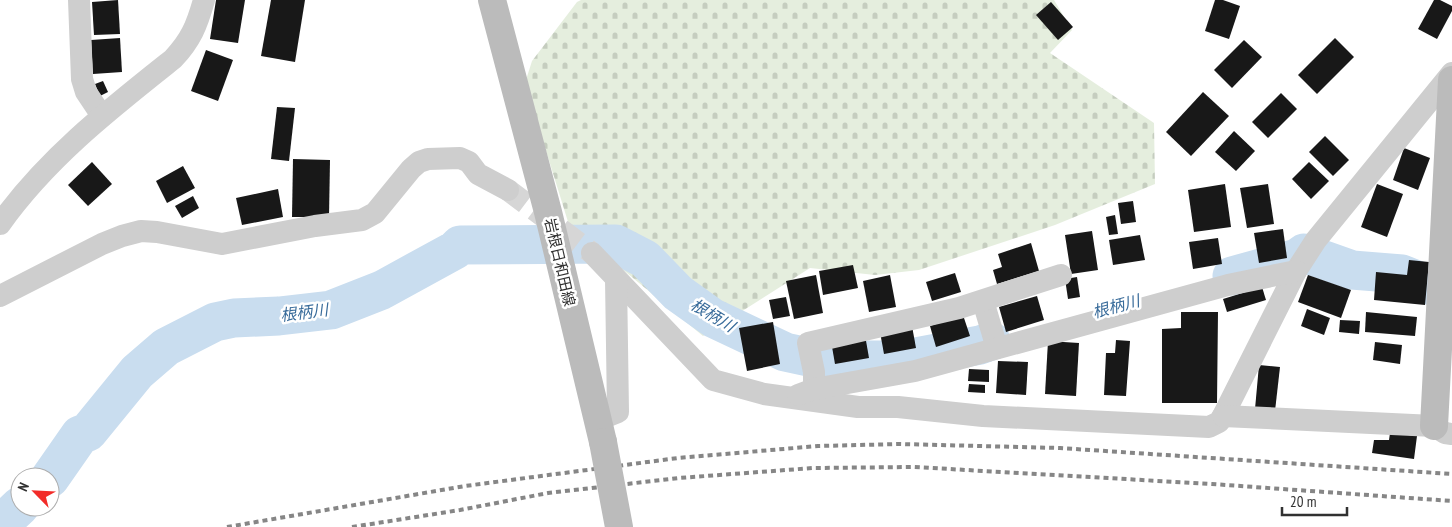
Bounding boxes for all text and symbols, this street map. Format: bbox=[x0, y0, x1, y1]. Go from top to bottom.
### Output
street label: 岩根日和田線 bbox=[541, 216, 579, 308]
water label: 根柄川 bbox=[1090, 290, 1144, 322]
water label: 根柄川 bbox=[687, 294, 740, 337]
water label: 根柄川 bbox=[279, 299, 331, 325]
north arrow bbox=[10, 467, 60, 517]
text: N bbox=[13, 480, 33, 494]
scale bar bbox=[1282, 484, 1347, 516]
text: 20 m bbox=[1290, 492, 1316, 511]

